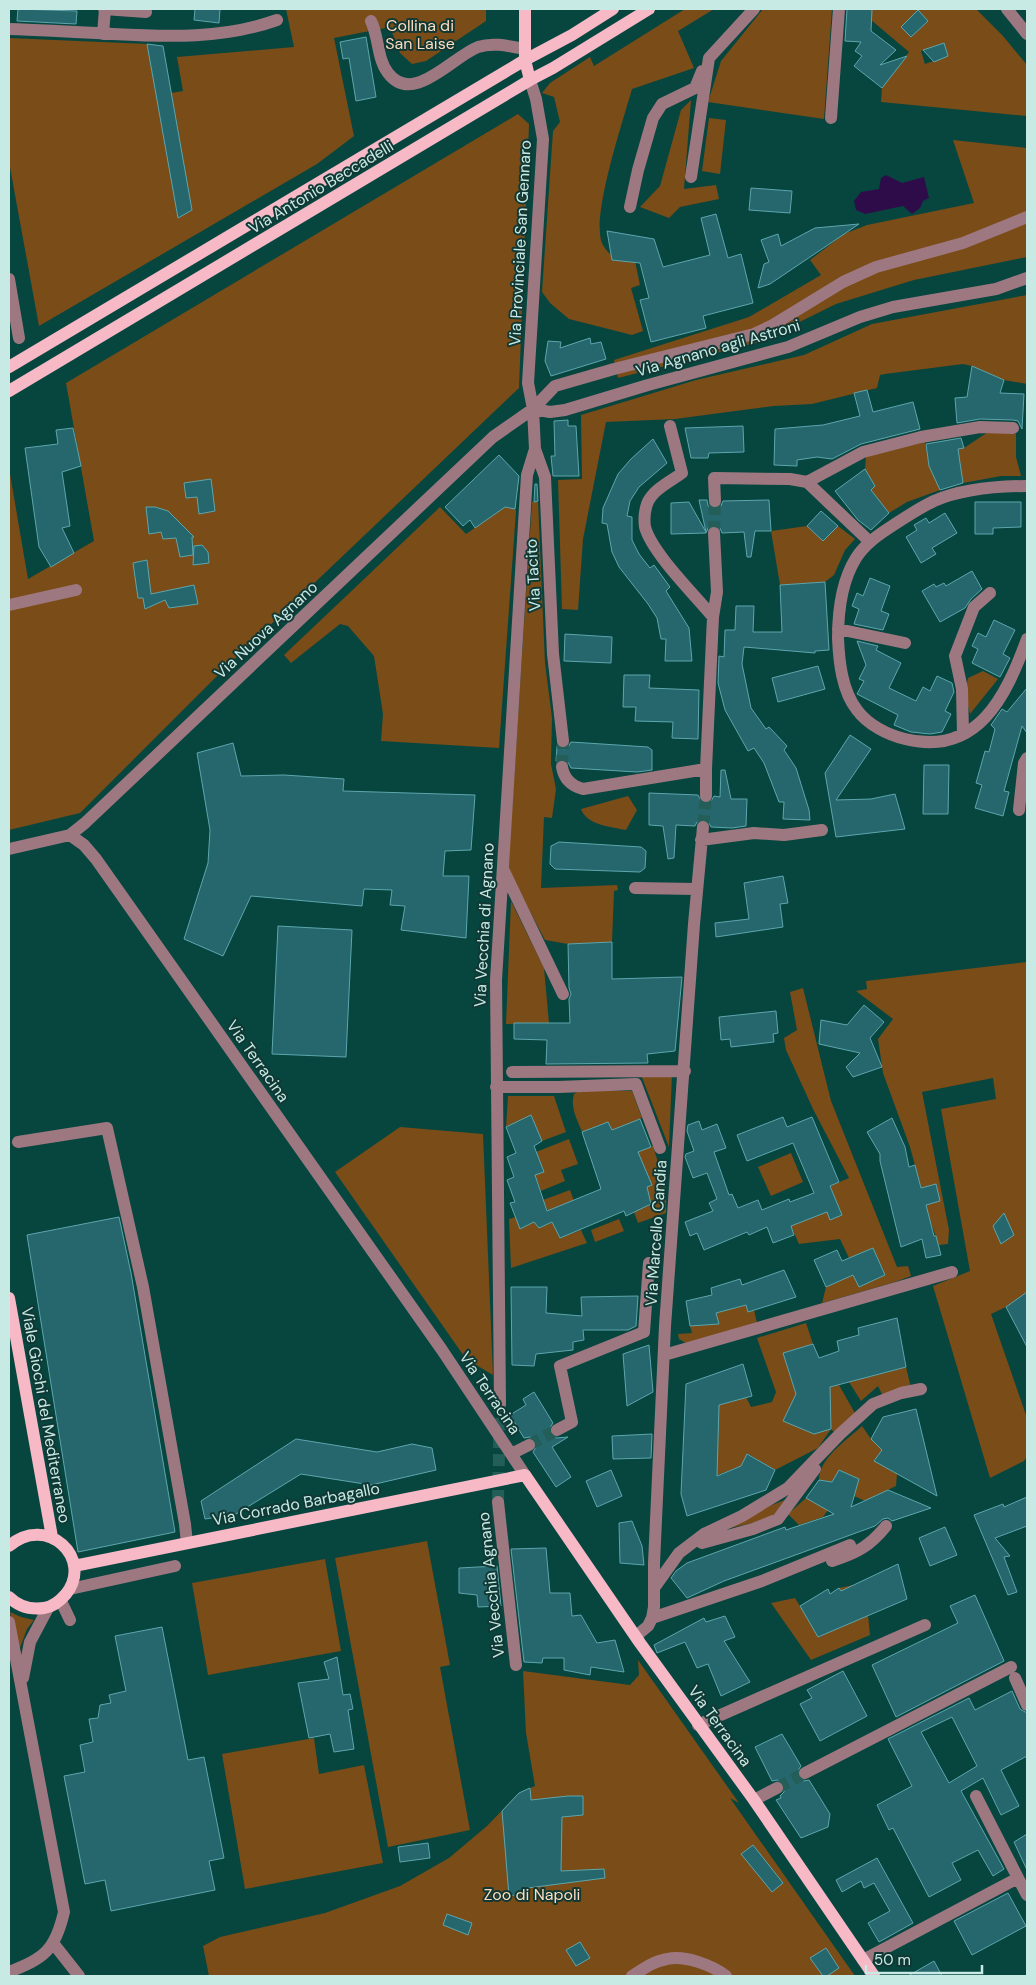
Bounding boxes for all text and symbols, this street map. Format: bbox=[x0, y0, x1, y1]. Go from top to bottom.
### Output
park label: Collina di San Laise bbox=[385, 15, 455, 54]
street label: Via Antonio Beccadelli bbox=[245, 135, 397, 239]
street label: Via Provinciale San Gennaro bbox=[504, 139, 536, 347]
street label: Via Agnano agli Astroni bbox=[633, 314, 803, 382]
street label: Via Tacito bbox=[521, 538, 545, 612]
street label: Via Nuova Agnano bbox=[210, 577, 322, 683]
street label: Via Vecchia di Agnano bbox=[469, 842, 499, 1008]
street label: Via Terracina bbox=[222, 1016, 294, 1106]
street label: Via Marcello Candia bbox=[640, 1159, 672, 1307]
street label: Viale Giochi del Mediterraneo bbox=[17, 1305, 75, 1525]
street label: Via Terracina bbox=[455, 1348, 525, 1438]
street label: Via Corrado Barbagallo bbox=[211, 1477, 381, 1531]
street label: Via Vecchia Agnano bbox=[473, 1511, 509, 1659]
street label: Via Terracina bbox=[683, 1681, 757, 1771]
park label: Zoo di Napoli bbox=[484, 1884, 580, 1905]
scale bar bbox=[866, 1942, 982, 1974]
text: 50 m bbox=[874, 1950, 911, 1970]

